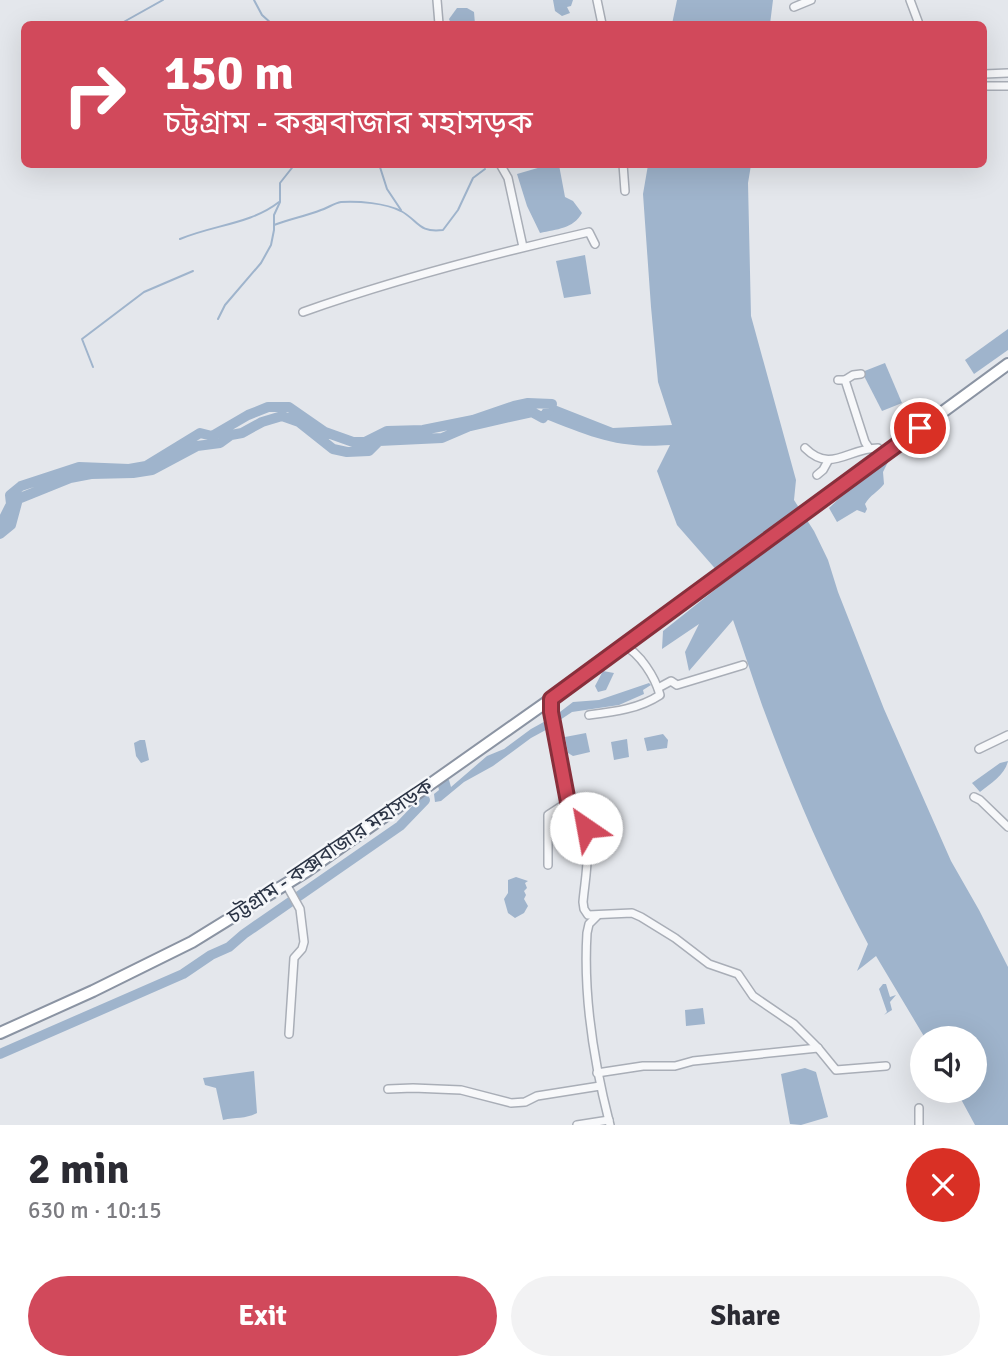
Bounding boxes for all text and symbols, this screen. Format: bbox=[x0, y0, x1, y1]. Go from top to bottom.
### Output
text: 150 m bbox=[164, 43, 294, 103]
icon: right bbox=[49, 49, 140, 140]
text: চট্টগ্রাম - কক্সবাজার মহাসড়ক bbox=[164, 103, 533, 142]
pin bbox=[890, 398, 950, 458]
icon: arrive bbox=[901, 409, 939, 447]
street label: চট্টগ্রাম - কক্সবাজার মহাসড়ক bbox=[222, 772, 438, 930]
position arrow bbox=[549, 791, 623, 865]
map controls bbox=[910, 1026, 987, 1103]
button: sound bbox=[910, 1026, 987, 1103]
text: 2 min bbox=[28, 1144, 129, 1195]
button: close bbox=[906, 1148, 980, 1222]
text: 630 m · 10:15 bbox=[28, 1196, 162, 1225]
button: Exit bbox=[28, 1276, 497, 1356]
button: Share bbox=[511, 1276, 980, 1356]

